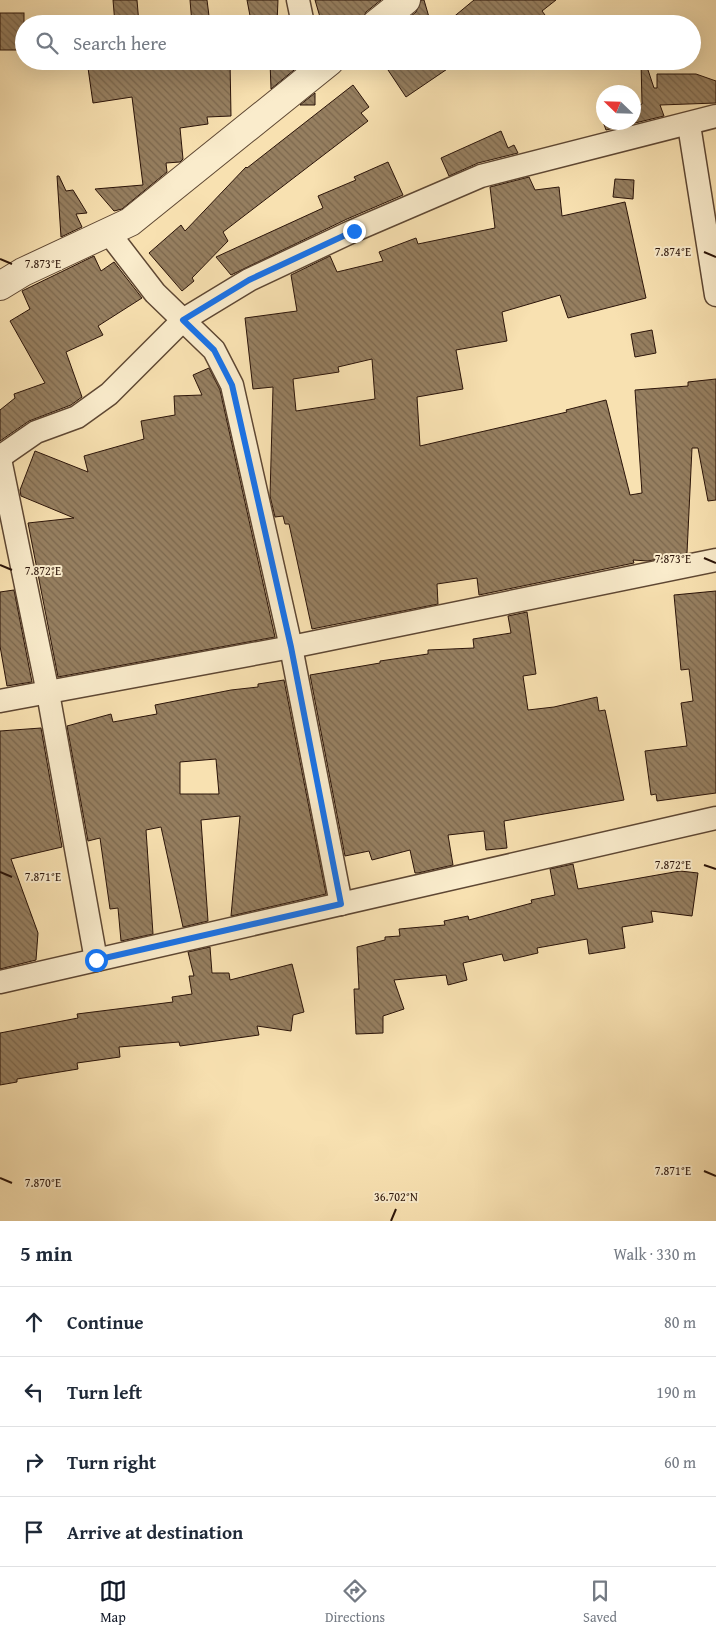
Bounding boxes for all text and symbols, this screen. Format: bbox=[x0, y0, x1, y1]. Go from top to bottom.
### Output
search box bbox=[15, 15, 701, 70]
icon: search bbox=[33, 29, 61, 57]
text: Search here bbox=[73, 29, 167, 57]
north arrow bbox=[596, 85, 641, 130]
route end bbox=[343, 220, 366, 243]
text: 7.874°E bbox=[655, 243, 691, 260]
text: 7.873°E bbox=[25, 255, 61, 272]
text: 7.873°E bbox=[655, 550, 691, 567]
text: 7.872°E bbox=[25, 562, 61, 579]
text: 7.872°E bbox=[655, 856, 691, 873]
text: 7.871°E bbox=[25, 868, 61, 885]
route start bbox=[85, 949, 108, 972]
text: 7.871°E bbox=[655, 1162, 691, 1179]
text: 7.870°E bbox=[25, 1174, 61, 1191]
text: 36.702°N bbox=[374, 1188, 418, 1205]
text: 5 min bbox=[20, 1238, 72, 1269]
text: Walk · 330 m bbox=[613, 1242, 696, 1266]
icon: ahead bbox=[20, 1308, 48, 1336]
text: Continue bbox=[67, 1308, 144, 1336]
text: 80 m bbox=[664, 1310, 696, 1334]
icon: left bbox=[20, 1378, 48, 1406]
text: Turn left bbox=[67, 1378, 142, 1406]
text: 190 m bbox=[656, 1380, 696, 1404]
icon: right bbox=[20, 1448, 48, 1476]
text: Turn right bbox=[67, 1448, 156, 1476]
text: 60 m bbox=[664, 1450, 696, 1474]
icon: arrive bbox=[20, 1518, 48, 1546]
text: Arrive at destination bbox=[67, 1518, 243, 1546]
tab: Map bbox=[99, 1577, 127, 1627]
tab: Directions bbox=[325, 1577, 385, 1627]
tab: Saved bbox=[583, 1577, 617, 1627]

